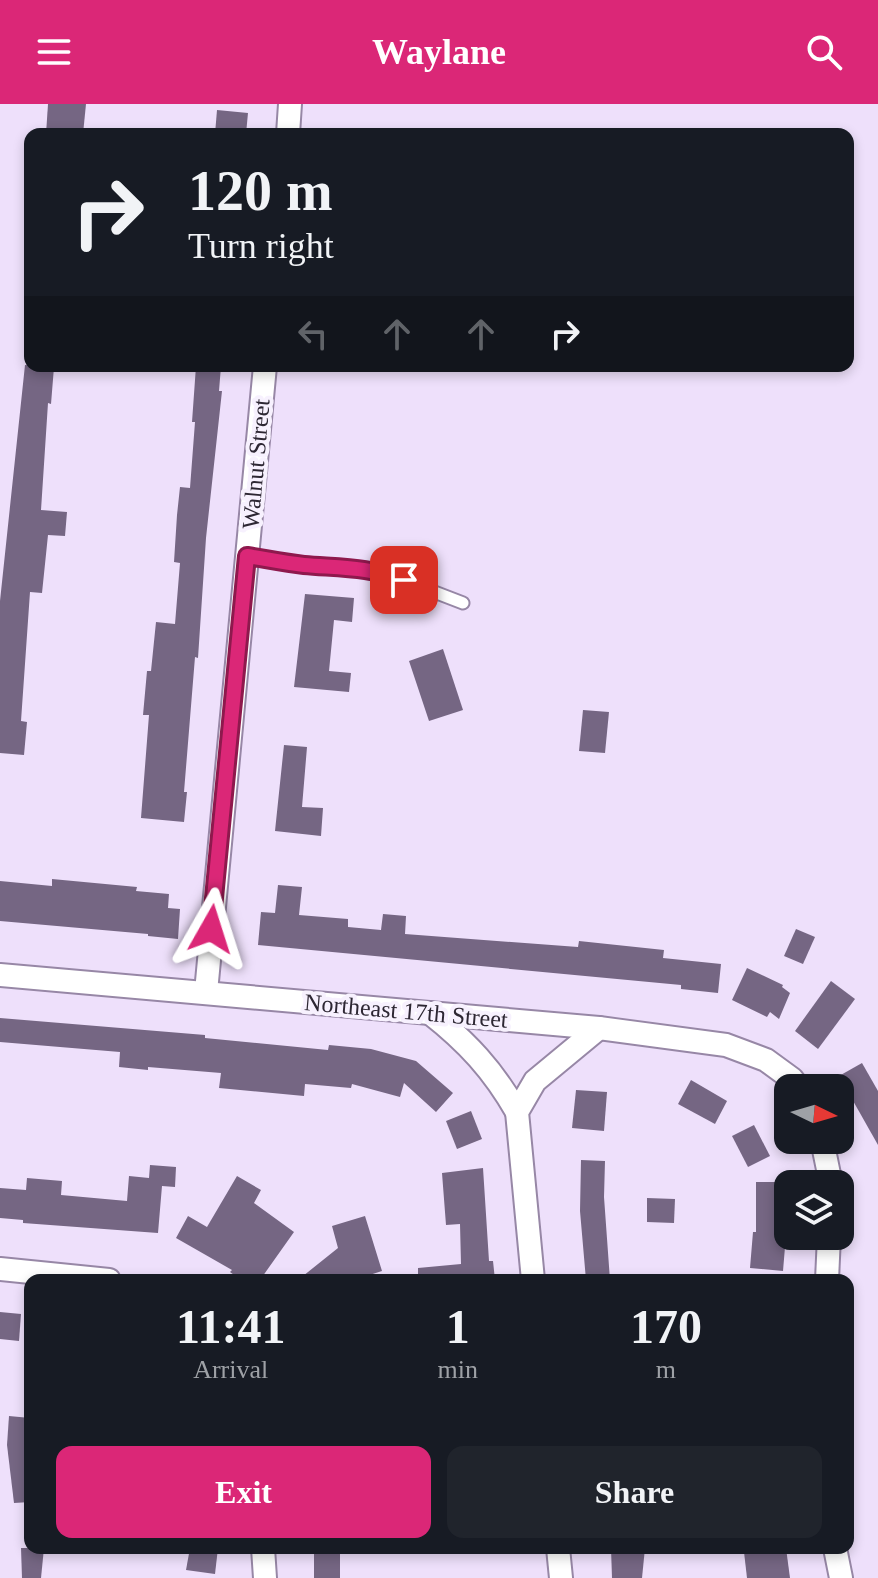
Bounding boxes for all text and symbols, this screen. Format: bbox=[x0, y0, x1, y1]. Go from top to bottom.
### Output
icon: menu bbox=[32, 30, 76, 74]
icon: search bbox=[802, 30, 846, 74]
text: Waylane bbox=[372, 32, 506, 72]
icon: right bbox=[56, 160, 160, 264]
text: 120 m bbox=[188, 160, 333, 222]
text: Turn right bbox=[188, 226, 334, 266]
icon: left bbox=[291, 312, 335, 356]
icon: ahead bbox=[375, 312, 419, 356]
icon: ahead bbox=[459, 312, 503, 356]
icon: right bbox=[543, 312, 587, 356]
street label: Walnut Street bbox=[237, 397, 275, 530]
pin bbox=[370, 546, 438, 614]
icon: arrive bbox=[382, 558, 426, 602]
position arrow bbox=[169, 887, 253, 971]
street label: Northeast 17th Street bbox=[303, 989, 509, 1033]
north arrow bbox=[774, 1074, 854, 1154]
map controls bbox=[774, 1074, 854, 1250]
button: layers bbox=[774, 1170, 854, 1250]
text: 11:41 bbox=[176, 1300, 285, 1353]
text: 1 bbox=[446, 1300, 470, 1353]
text: 170 bbox=[630, 1300, 702, 1353]
text: Arrival bbox=[193, 1355, 268, 1384]
text: min bbox=[437, 1355, 478, 1384]
text: m bbox=[656, 1355, 676, 1384]
button: Exit bbox=[56, 1446, 431, 1538]
button: Share bbox=[447, 1446, 822, 1538]

